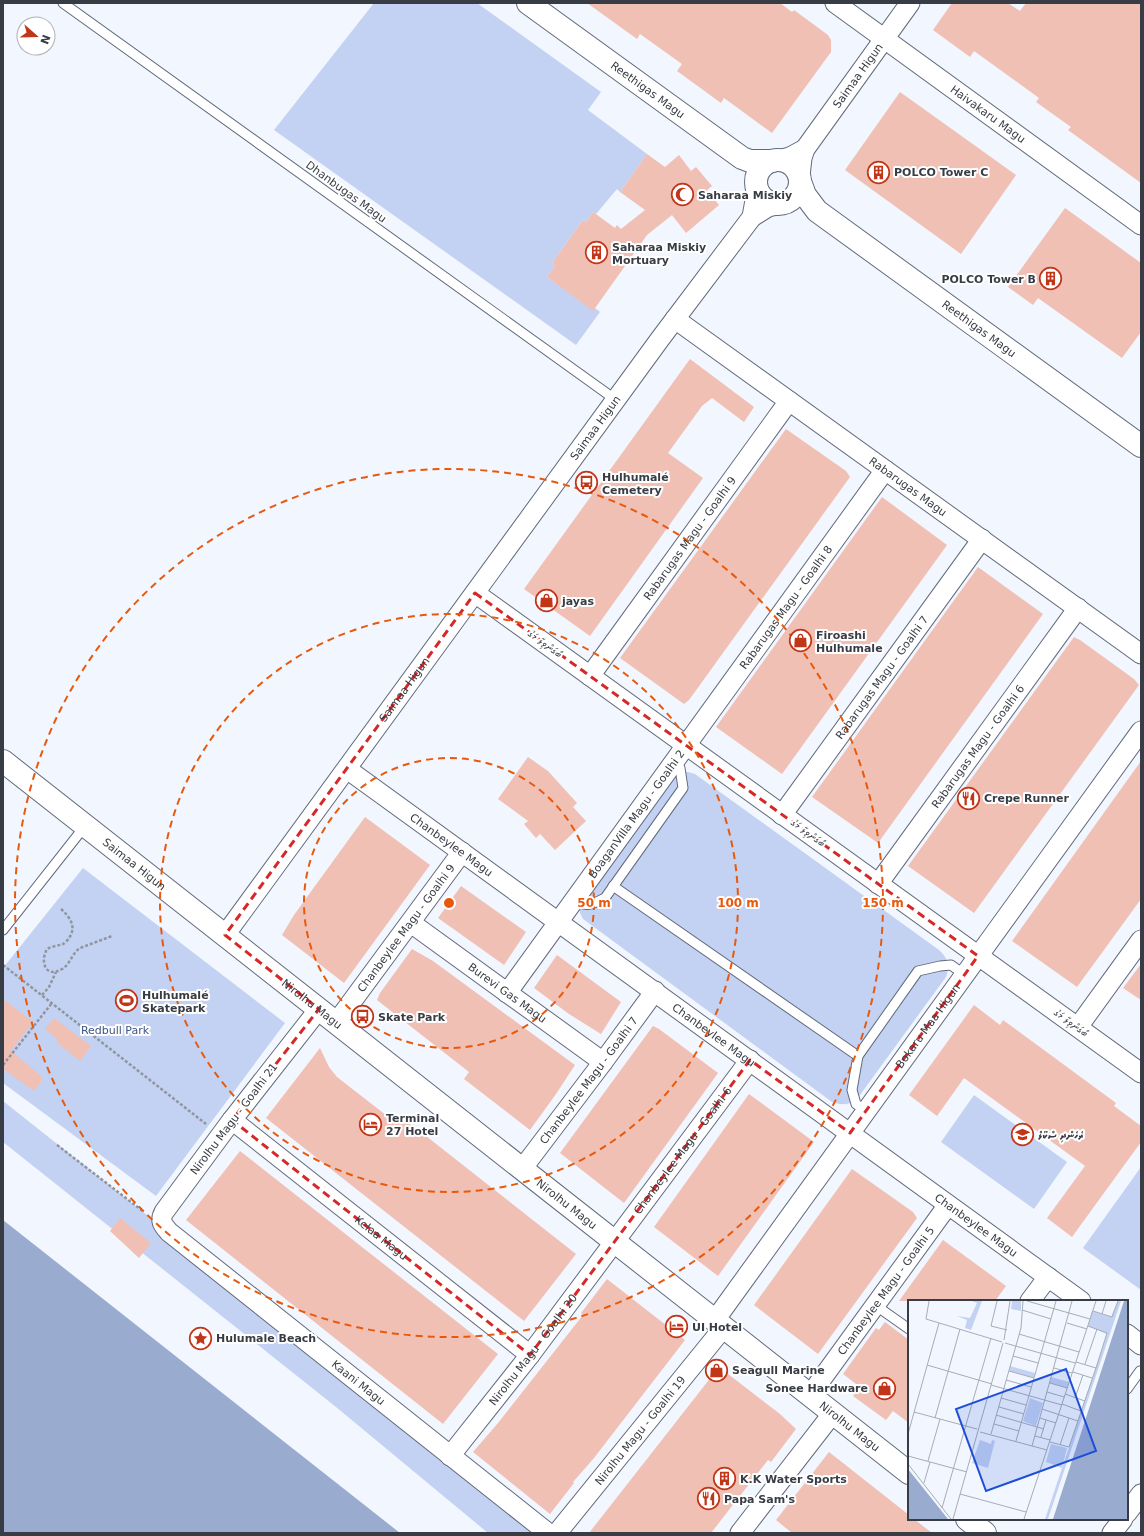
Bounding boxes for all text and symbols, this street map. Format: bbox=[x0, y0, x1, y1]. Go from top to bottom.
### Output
north arrow bbox=[16, 16, 56, 56]
text: N bbox=[37, 33, 53, 46]
street label: Saimaa Higun bbox=[830, 41, 885, 111]
street label: Reethigas Magu bbox=[608, 59, 687, 121]
street label: Haivakaru Magu bbox=[948, 82, 1028, 146]
street label: Dhanbugas Magu bbox=[303, 158, 389, 226]
building icon: POLCO Tower C bbox=[866, 159, 892, 185]
place label: POLCO Tower C bbox=[894, 166, 988, 179]
mosque icon: Saharaa Miskiy bbox=[670, 182, 696, 208]
place label: Saharaa Miskiy bbox=[698, 189, 792, 202]
building icon: Saharaa Miskiy Mortuary bbox=[584, 240, 610, 266]
place label: Saharaa Miskiy Mortuary bbox=[612, 241, 706, 267]
building icon: POLCO Tower B bbox=[1038, 266, 1064, 292]
place label: POLCO Tower B bbox=[941, 273, 1036, 286]
street label: Reethigas Magu bbox=[940, 297, 1019, 360]
street label: Saimaa Higun bbox=[567, 393, 623, 463]
street label: Rabarugas Magu bbox=[867, 454, 949, 519]
bus stop icon: Hulhumalé Cemetery bbox=[574, 470, 600, 496]
place label: Hulhumalé Cemetery bbox=[602, 471, 669, 497]
street label: Rabarugas Magu - Goalhi 9 bbox=[641, 474, 739, 603]
street label: Rabarugas Magu - Goalhi 8 bbox=[737, 543, 835, 671]
shop icon: jayas bbox=[533, 588, 559, 614]
place label: jayas bbox=[561, 595, 594, 608]
street label: Rabarugas Magu - Goalhi 7 bbox=[833, 613, 931, 742]
street label: ބޯގަންވިލާ މަގު bbox=[524, 627, 565, 662]
shop icon: Firoashi Hulhumale bbox=[788, 628, 814, 654]
place label: Firoashi Hulhumale bbox=[816, 629, 883, 655]
street label: Saimaa Higun bbox=[376, 655, 432, 724]
street label: Rabarugas Magu - Goalhi 6 bbox=[929, 682, 1027, 811]
street label: BoaganVilla Magu - Goalhi 2 bbox=[586, 747, 687, 881]
restaurant icon: Crepe Runner bbox=[956, 785, 982, 811]
place label: Crepe Runner bbox=[984, 792, 1070, 805]
street label: Chanbeylee Magu bbox=[408, 810, 495, 879]
street label: ބޯގަންވިލާ މަގު bbox=[787, 816, 828, 851]
street label: Saimaa Higun bbox=[100, 835, 169, 893]
street label: Chanbeylee Magu - Goalhi 9 bbox=[355, 861, 457, 995]
centre of rings bbox=[442, 896, 456, 910]
text: 50 m bbox=[577, 896, 611, 910]
text: 100 m bbox=[717, 896, 759, 910]
text: 150 m bbox=[862, 896, 904, 910]
street label: Burevi Gas Magu bbox=[466, 960, 549, 1025]
street label: Nirolhu Magu bbox=[279, 976, 345, 1032]
street label: Bokaru Maa Higun bbox=[893, 981, 963, 1071]
sports icon: Hulhumalé Skatepark bbox=[113, 988, 139, 1014]
place label: Hulhumalé Skatepark bbox=[142, 989, 209, 1015]
street label: Chanbeylee Magu bbox=[670, 1001, 758, 1069]
bus stop icon: Skate Park bbox=[349, 1004, 375, 1030]
street label: ބޯގަންވިލާ މަގު bbox=[1050, 1006, 1091, 1041]
place label: Skate Park bbox=[378, 1011, 446, 1024]
street label: Chanbeylee Magu - Goalhi 7 bbox=[537, 1014, 641, 1146]
park label: Redbull Park bbox=[81, 1024, 150, 1037]
street label: Nirolhu Magu - Goalhi 21 bbox=[188, 1061, 280, 1177]
street label: Chanbeylee Magu - Goalhi 6 bbox=[631, 1084, 734, 1217]
hotel icon: Terminal 27 Hotel bbox=[358, 1111, 384, 1137]
place label: Terminal 27 Hotel bbox=[386, 1112, 439, 1138]
school or university icon: ރެހެންދި ސްކޫލް bbox=[1010, 1122, 1036, 1148]
place label: ރެހެންދި ސްކޫލް bbox=[1037, 1129, 1084, 1143]
street label: Nirolhu Magu bbox=[534, 1176, 599, 1232]
street label: Chanbeylee Magu bbox=[932, 1191, 1020, 1259]
street label: Kelaa Magu bbox=[352, 1213, 410, 1262]
street label: Chanbeylee Magu - Goalhi 5 bbox=[835, 1224, 937, 1357]
street label: Nirolhu Magu - Goalhi 20 bbox=[486, 1291, 580, 1408]
inset map bbox=[908, 1300, 1128, 1520]
hotel icon: UI Hotel bbox=[664, 1314, 690, 1340]
place label: UI Hotel bbox=[692, 1321, 742, 1334]
place icon: Hulumale Beach bbox=[188, 1325, 214, 1351]
place label: Hulumale Beach bbox=[216, 1332, 316, 1345]
street label: Kaani Magu bbox=[329, 1357, 388, 1408]
shop icon: Seagull Marine bbox=[704, 1357, 730, 1383]
place label: Seagull Marine bbox=[732, 1364, 825, 1377]
street label: Nirolhu Magu - Goalhi 19 bbox=[592, 1373, 688, 1488]
shop icon: Sonee Hardware bbox=[871, 1375, 897, 1401]
place label: Sonee Hardware bbox=[766, 1382, 868, 1395]
street label: Nirolhu Magu bbox=[817, 1399, 883, 1454]
building icon: K.K Water Sports bbox=[711, 1466, 737, 1492]
place label: K.K Water Sports bbox=[740, 1473, 847, 1486]
restaurant icon: Papa Sam's bbox=[696, 1486, 722, 1512]
place label: Papa Sam's bbox=[724, 1493, 795, 1506]

